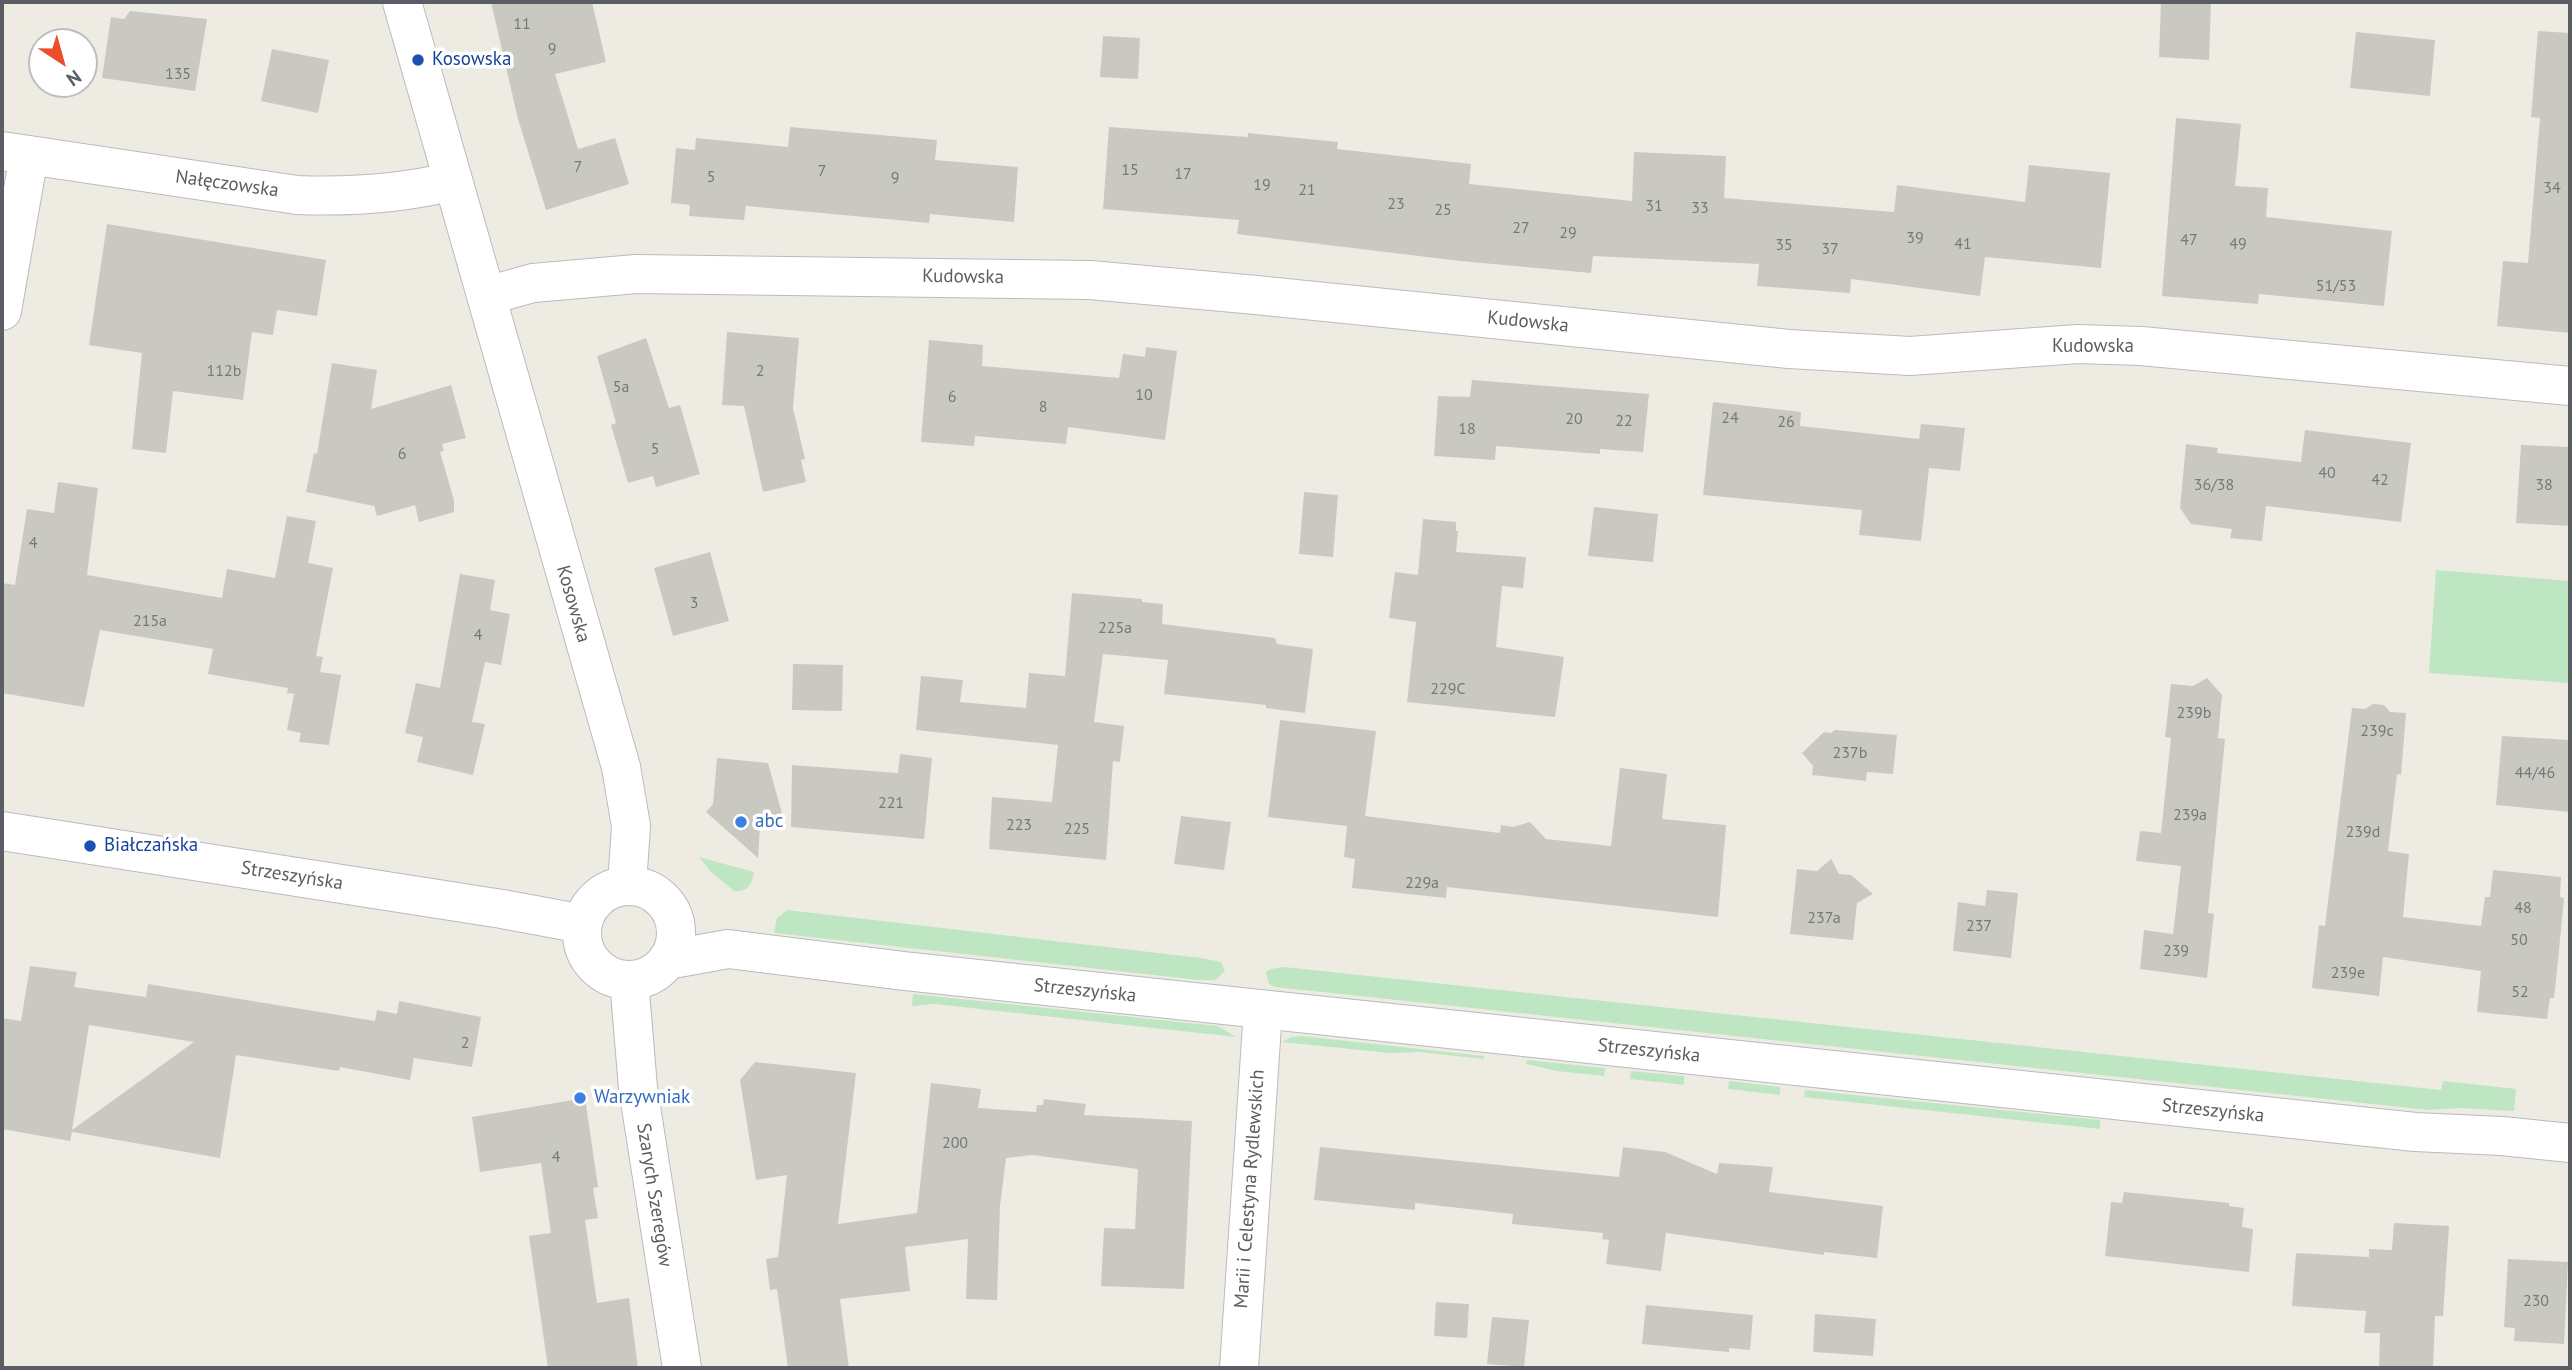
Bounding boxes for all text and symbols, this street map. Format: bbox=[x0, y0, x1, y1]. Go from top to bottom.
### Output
house number: 11 bbox=[513, 14, 531, 34]
north arrow bbox=[28, 28, 98, 98]
house number: 9 bbox=[548, 39, 556, 59]
place label: Kosowska bbox=[432, 49, 511, 71]
marker: Kosowska bbox=[410, 52, 426, 68]
house number: 135 bbox=[165, 64, 191, 84]
text: N bbox=[62, 65, 86, 92]
house number: 7 bbox=[574, 157, 582, 177]
house number: 15 bbox=[1121, 160, 1139, 180]
house number: 7 bbox=[818, 161, 826, 181]
house number: 17 bbox=[1174, 164, 1192, 184]
street label: Nałęczowska bbox=[174, 165, 280, 203]
house number: 5 bbox=[707, 167, 715, 187]
house number: 9 bbox=[891, 168, 899, 188]
house number: 19 bbox=[1253, 175, 1271, 195]
house number: 34 bbox=[2543, 178, 2561, 198]
house number: 21 bbox=[1298, 180, 1316, 200]
house number: 23 bbox=[1387, 194, 1405, 214]
house number: 31 bbox=[1645, 196, 1663, 216]
house number: 33 bbox=[1691, 198, 1709, 218]
house number: 25 bbox=[1434, 200, 1452, 220]
house number: 27 bbox=[1512, 218, 1530, 238]
house number: 29 bbox=[1559, 223, 1577, 243]
house number: 39 bbox=[1906, 228, 1924, 248]
house number: 47 bbox=[2180, 230, 2198, 250]
house number: 41 bbox=[1954, 234, 1972, 254]
house number: 49 bbox=[2229, 234, 2247, 254]
house number: 35 bbox=[1775, 235, 1793, 255]
house number: 37 bbox=[1821, 239, 1839, 259]
street label: Kudowska bbox=[922, 265, 1004, 289]
house number: 51/53 bbox=[2316, 276, 2356, 296]
street label: Kudowska bbox=[1486, 306, 1570, 338]
street label: Kudowska bbox=[2052, 336, 2134, 358]
house number: 112b bbox=[207, 361, 241, 381]
house number: 2 bbox=[756, 361, 764, 381]
house number: 5a bbox=[613, 377, 629, 397]
house number: 10 bbox=[1135, 385, 1153, 405]
house number: 6 bbox=[948, 387, 956, 407]
house number: 8 bbox=[1039, 397, 1047, 417]
house number: 24 bbox=[1721, 408, 1739, 428]
house number: 20 bbox=[1565, 409, 1583, 429]
house number: 22 bbox=[1615, 411, 1633, 431]
house number: 26 bbox=[1777, 412, 1795, 432]
house number: 18 bbox=[1458, 419, 1476, 439]
house number: 5 bbox=[651, 439, 659, 459]
house number: 6 bbox=[398, 444, 406, 464]
house number: 40 bbox=[2318, 463, 2336, 483]
house number: 42 bbox=[2371, 470, 2389, 490]
house number: 36/38 bbox=[2194, 475, 2234, 495]
house number: 38 bbox=[2535, 475, 2553, 495]
house number: 4 bbox=[29, 533, 37, 553]
street label: Kosowska bbox=[551, 563, 595, 645]
house number: 3 bbox=[690, 593, 698, 613]
house number: 215a bbox=[133, 611, 167, 631]
house number: 225a bbox=[1098, 618, 1132, 638]
house number: 4 bbox=[474, 625, 482, 645]
house number: 229C bbox=[1430, 679, 1466, 699]
house number: 239b bbox=[2177, 703, 2211, 723]
house number: 239c bbox=[2360, 721, 2394, 741]
house number: 237b bbox=[1833, 743, 1867, 763]
house number: 44/46 bbox=[2515, 763, 2555, 783]
house number: 221 bbox=[878, 793, 904, 813]
house number: 239a bbox=[2173, 805, 2207, 825]
place label: abc bbox=[755, 811, 783, 833]
marker: abc bbox=[733, 814, 749, 830]
house number: 223 bbox=[1006, 815, 1032, 835]
house number: 225 bbox=[1064, 819, 1090, 839]
house number: 239d bbox=[2346, 822, 2380, 842]
place label: Białczańska bbox=[104, 835, 198, 857]
marker: Białczańska bbox=[82, 838, 98, 854]
street label: Strzeszyńska bbox=[239, 857, 345, 895]
house number: 229a bbox=[1405, 873, 1439, 893]
house number: 48 bbox=[2514, 898, 2532, 918]
house number: 237a bbox=[1807, 908, 1841, 928]
house number: 237 bbox=[1966, 916, 1992, 936]
house number: 50 bbox=[2510, 930, 2528, 950]
house number: 239 bbox=[2163, 941, 2189, 961]
house number: 239e bbox=[2331, 963, 2365, 983]
street label: Strzeszyńska bbox=[1033, 974, 1137, 1008]
house number: 52 bbox=[2511, 982, 2529, 1002]
house number: 2 bbox=[461, 1033, 469, 1053]
street label: Strzeszyńska bbox=[1597, 1034, 1701, 1068]
street label: Marii i Celestyna Rydlewskich bbox=[1230, 1069, 1270, 1309]
place label: Warzywniak bbox=[594, 1087, 690, 1109]
marker: Warzywniak bbox=[572, 1090, 588, 1106]
street label: Strzeszyńska bbox=[2161, 1094, 2265, 1128]
street label: Szarych Szeregów bbox=[631, 1122, 677, 1268]
house number: 200 bbox=[942, 1133, 968, 1153]
house number: 4 bbox=[552, 1147, 560, 1167]
house number: 230 bbox=[2523, 1291, 2549, 1311]

